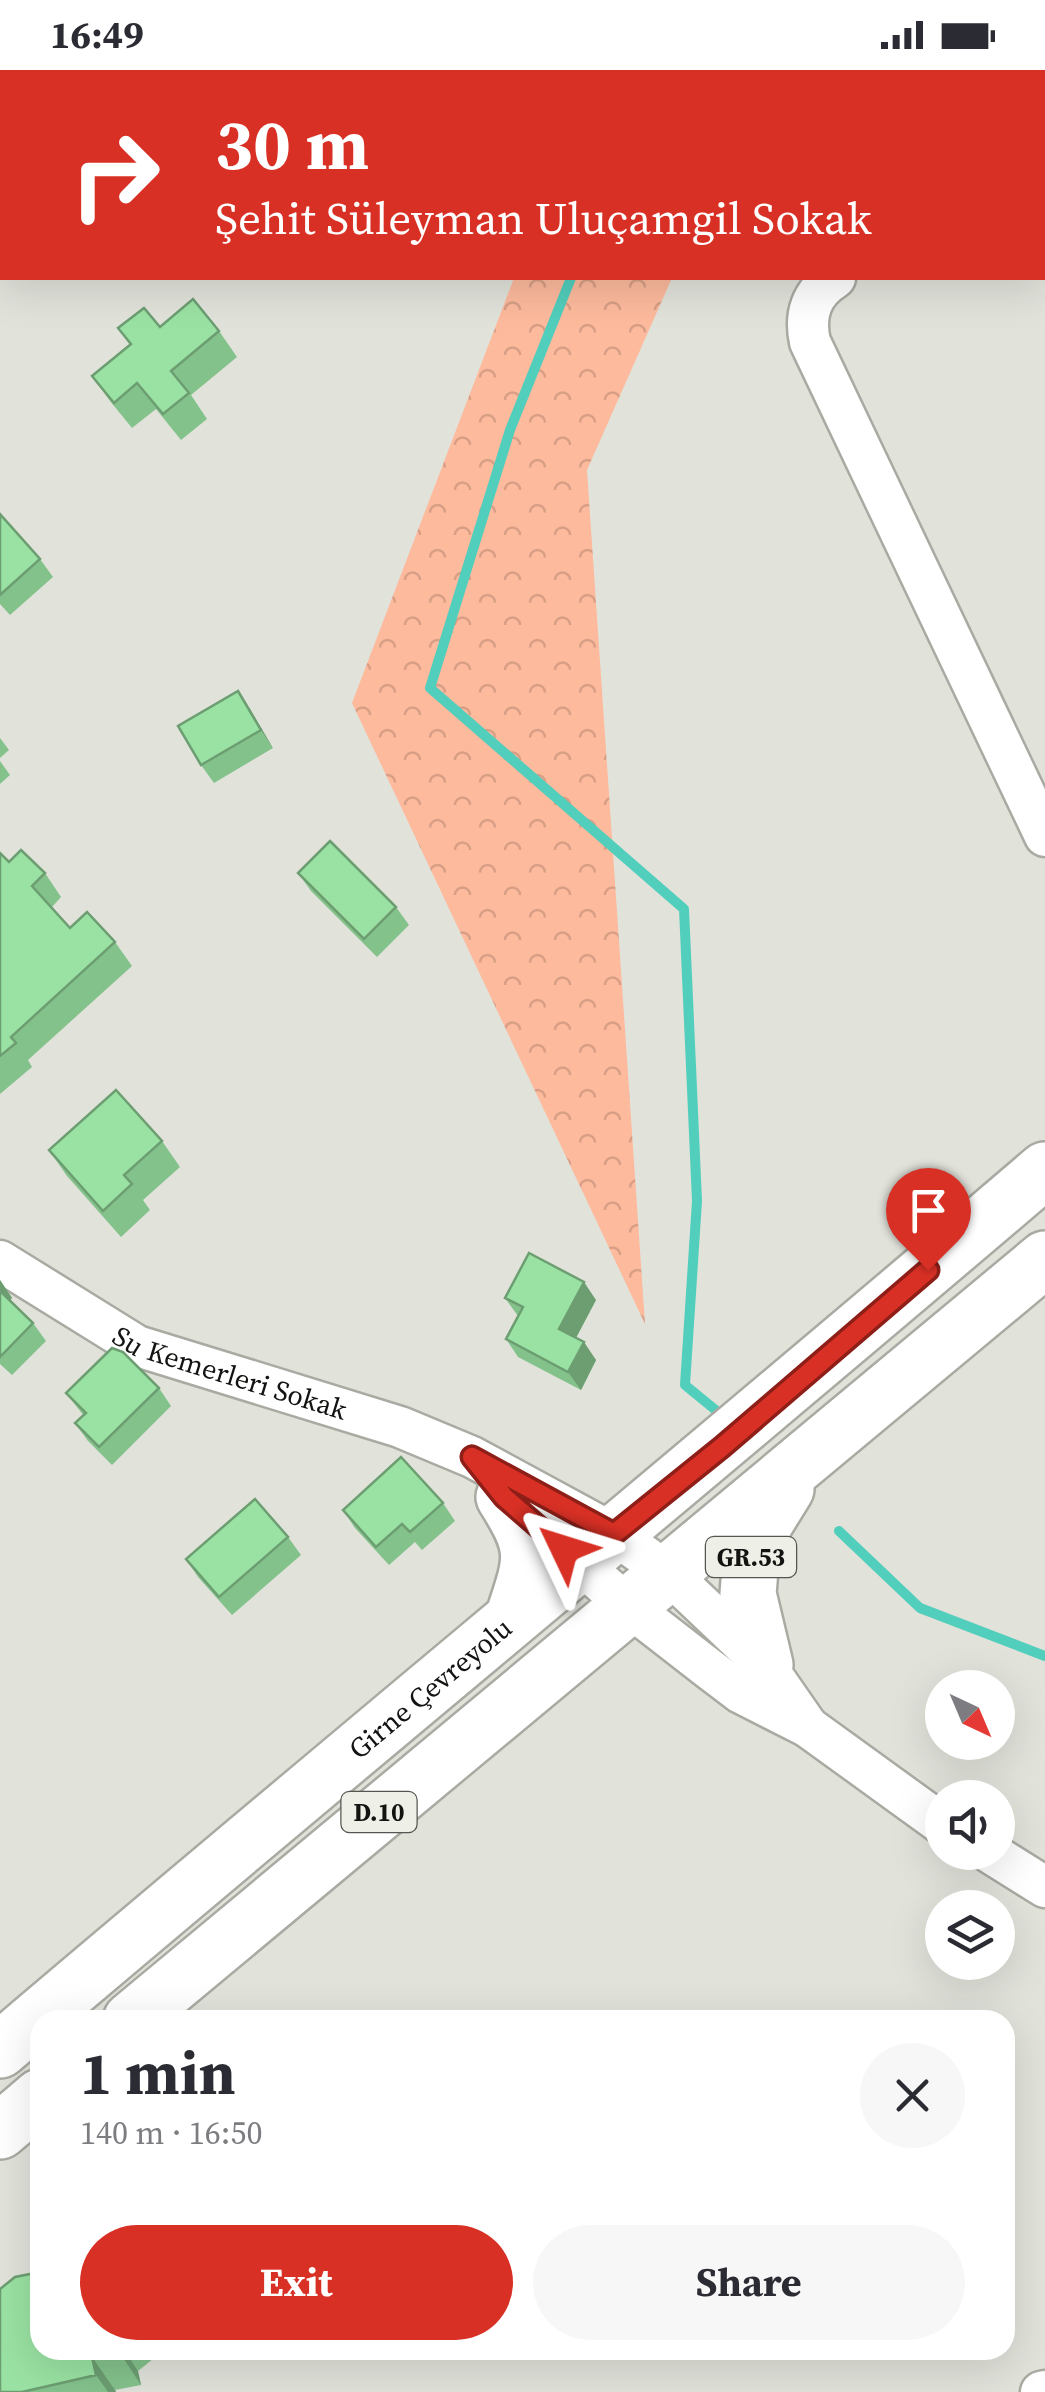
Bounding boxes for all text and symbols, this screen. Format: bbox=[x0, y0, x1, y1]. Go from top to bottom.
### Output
text: 16:49 bbox=[50, 9, 144, 61]
text: 30 m bbox=[215, 96, 369, 192]
icon: right bbox=[50, 110, 180, 240]
text: Şehit Süleyman Uluçamgil Sokak bbox=[215, 187, 872, 249]
pin bbox=[886, 1168, 971, 1271]
icon: arrive bbox=[901, 1183, 956, 1238]
street label: Su Kemerleri Sokak bbox=[105, 1317, 352, 1429]
position arrow bbox=[512, 1497, 616, 1601]
road number: GR.53 bbox=[706, 1537, 796, 1577]
street label: Girne Çevreyolu bbox=[340, 1609, 520, 1767]
north arrow bbox=[925, 1670, 1015, 1760]
map controls bbox=[925, 1670, 1015, 1980]
button: sound bbox=[925, 1780, 1015, 1870]
road number: D.10 bbox=[342, 1792, 416, 1832]
button: layers bbox=[925, 1890, 1015, 1980]
text: 1 min bbox=[80, 2032, 236, 2114]
button: close bbox=[860, 2043, 965, 2148]
text: 140 m · 16:50 bbox=[80, 2111, 262, 2155]
button: Exit bbox=[80, 2225, 513, 2340]
button: Share bbox=[533, 2225, 965, 2340]

